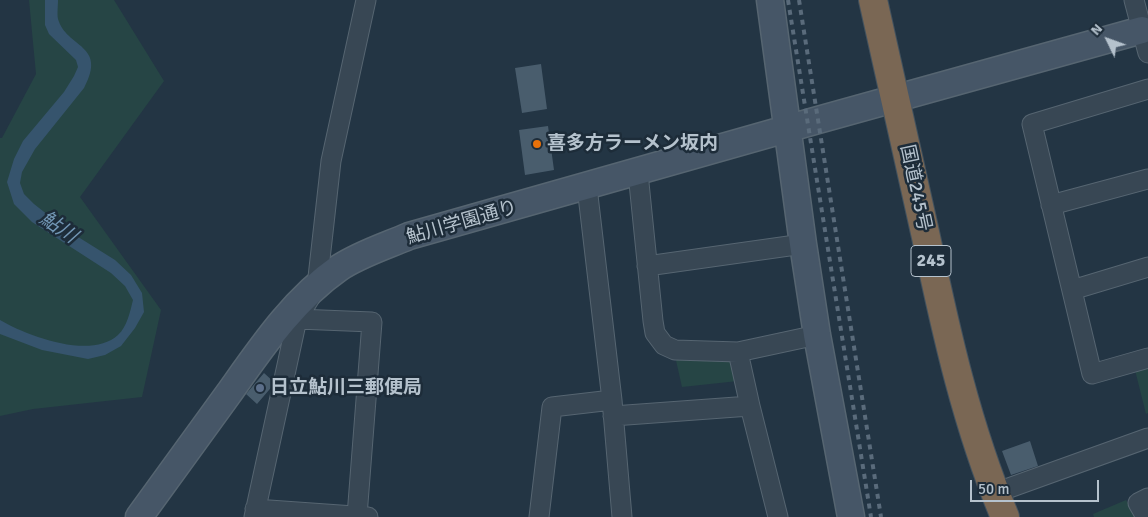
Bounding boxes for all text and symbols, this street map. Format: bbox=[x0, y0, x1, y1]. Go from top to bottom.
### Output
north arrow bbox=[1083, 15, 1133, 65]
text: N bbox=[1087, 20, 1106, 39]
place label: 喜多方ラーメン坂内 bbox=[547, 133, 718, 155]
marker: 喜多方ラーメン坂内 bbox=[531, 138, 543, 150]
street label: 国道245号 bbox=[895, 143, 935, 233]
street label: 鮎川学園通り bbox=[404, 196, 520, 250]
water label: 鮎川 bbox=[35, 207, 81, 249]
road number: 245 bbox=[911, 246, 951, 276]
place label: 日立鮎川三郵便局 bbox=[270, 377, 422, 399]
marker: 日立鮎川三郵便局 bbox=[254, 382, 266, 394]
scale bar bbox=[973, 470, 1102, 502]
text: 50 m bbox=[978, 480, 1009, 498]

